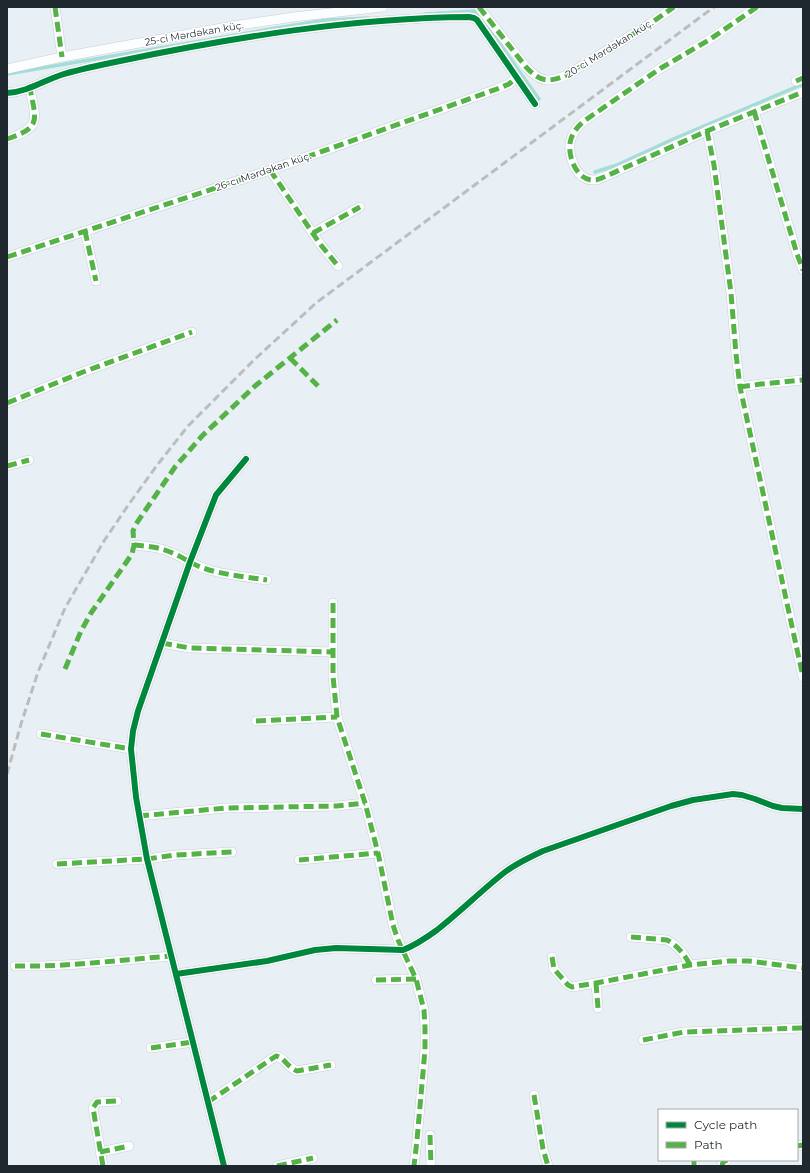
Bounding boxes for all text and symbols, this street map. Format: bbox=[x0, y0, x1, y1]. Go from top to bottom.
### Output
street label: 20-ci Mərdəkan küç. bbox=[563, 16, 656, 81]
street label: 25-ci Mərdəkan küç. bbox=[144, 18, 245, 49]
street label: 26-cı Mərdəkan küç. bbox=[213, 149, 313, 194]
legend bbox=[658, 1109, 798, 1161]
text: Cycle path bbox=[694, 1117, 757, 1132]
text: Path bbox=[694, 1137, 723, 1152]

